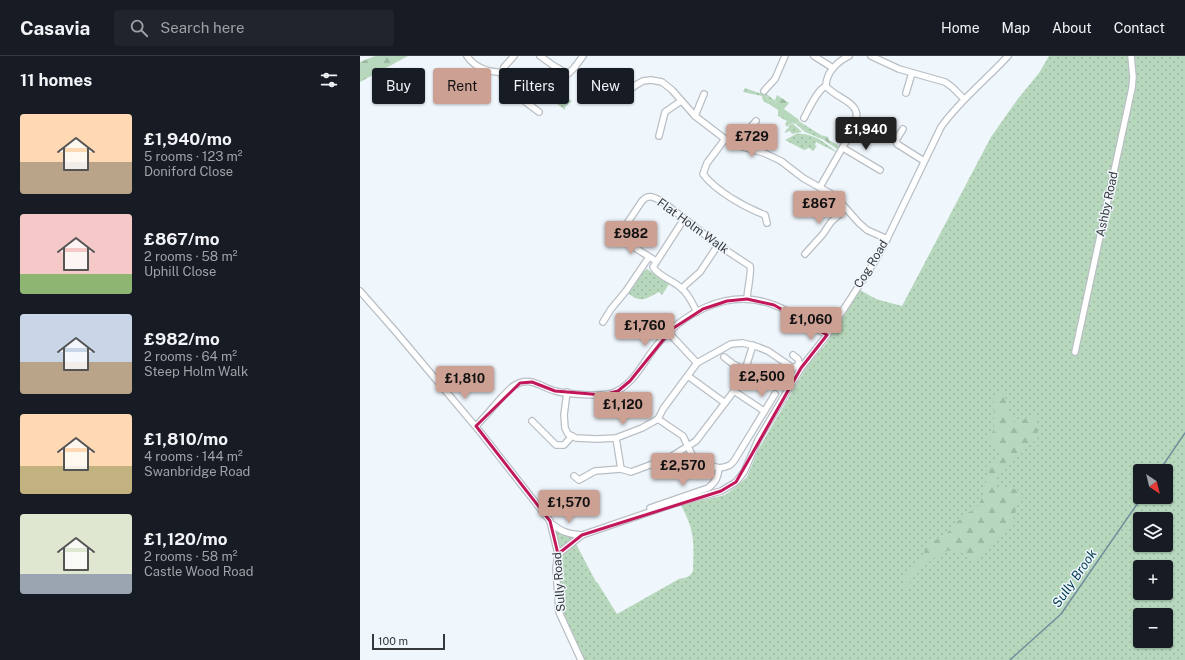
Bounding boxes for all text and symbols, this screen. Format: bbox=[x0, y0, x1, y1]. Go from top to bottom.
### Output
search box bbox=[114, 10, 394, 46]
text: Casavia bbox=[20, 17, 90, 39]
icon: search bbox=[128, 17, 150, 39]
text: Search here bbox=[160, 19, 245, 36]
text: Home bbox=[941, 20, 980, 36]
text: Map bbox=[1002, 20, 1030, 36]
text: About bbox=[1052, 20, 1092, 36]
text: Contact bbox=[1114, 20, 1165, 36]
chip: Buy bbox=[372, 68, 425, 104]
chip: Rent bbox=[433, 68, 491, 104]
chip: Filters bbox=[499, 68, 569, 104]
chip: New bbox=[577, 68, 634, 104]
icon: filters bbox=[318, 69, 340, 91]
text: 11 homes bbox=[20, 70, 92, 90]
pin: £1,940 bbox=[833, 117, 899, 151]
text: £1,940 bbox=[844, 122, 888, 137]
pin: £729 bbox=[728, 124, 776, 158]
text: £1,940/mo bbox=[144, 129, 232, 149]
text: £729 bbox=[735, 129, 769, 144]
icon: home bbox=[52, 130, 100, 178]
text: 5 rooms · 123 m² bbox=[144, 149, 243, 164]
text: Doniford Close bbox=[144, 164, 233, 179]
street label: Ashby Road bbox=[1093, 170, 1121, 238]
pin: £867 bbox=[795, 191, 843, 225]
street label: Flat Holm Walk bbox=[654, 195, 732, 257]
text: £867 bbox=[802, 196, 836, 211]
pin: £982 bbox=[607, 221, 655, 255]
text: £982 bbox=[614, 226, 648, 241]
text: £867/mo bbox=[144, 229, 219, 249]
icon: home bbox=[52, 230, 100, 278]
street label: Cog Road bbox=[851, 237, 891, 291]
text: 2 rooms · 58 m² bbox=[144, 249, 237, 264]
text: Uphill Close bbox=[144, 264, 216, 279]
pin: £1,060 bbox=[778, 307, 844, 341]
text: £1,060 bbox=[790, 312, 832, 327]
pin: £1,760 bbox=[612, 313, 678, 347]
text: £1,760 bbox=[624, 318, 666, 333]
text: £982/mo bbox=[144, 329, 220, 349]
icon: home bbox=[52, 330, 100, 378]
text: 2 rooms · 64 m² bbox=[144, 349, 237, 364]
text: Steep Holm Walk bbox=[144, 364, 248, 379]
pin: £2,500 bbox=[729, 364, 795, 398]
pin: £1,810 bbox=[432, 366, 498, 400]
text: £2,500 bbox=[739, 369, 785, 384]
text: £1,810 bbox=[445, 371, 485, 386]
pin: £1,120 bbox=[590, 392, 656, 426]
text: £1,120 bbox=[603, 397, 643, 412]
text: £1,810/mo bbox=[144, 429, 228, 449]
icon: home bbox=[52, 430, 100, 478]
text: 4 rooms · 144 m² bbox=[144, 449, 243, 464]
pin: £2,570 bbox=[650, 453, 716, 487]
text: £2,570 bbox=[660, 458, 706, 473]
text: Swanbridge Road bbox=[144, 464, 250, 479]
north arrow bbox=[1133, 464, 1173, 504]
map controls bbox=[1133, 464, 1173, 648]
pin: £1,570 bbox=[536, 490, 602, 524]
text: £1,570 bbox=[548, 495, 590, 510]
button: layers bbox=[1133, 512, 1173, 552]
text: £1,120/mo bbox=[144, 529, 228, 549]
icon: home bbox=[52, 530, 100, 578]
water label: Sully Brook bbox=[1049, 546, 1100, 610]
text: 2 rooms · 58 m² bbox=[144, 549, 237, 564]
street label: Sully Road bbox=[550, 552, 568, 612]
button: + bbox=[1133, 560, 1173, 600]
text: Castle Wood Road bbox=[144, 564, 253, 579]
button: − bbox=[1133, 608, 1173, 648]
scale bar bbox=[372, 632, 445, 651]
text: 100 m bbox=[378, 635, 408, 647]

